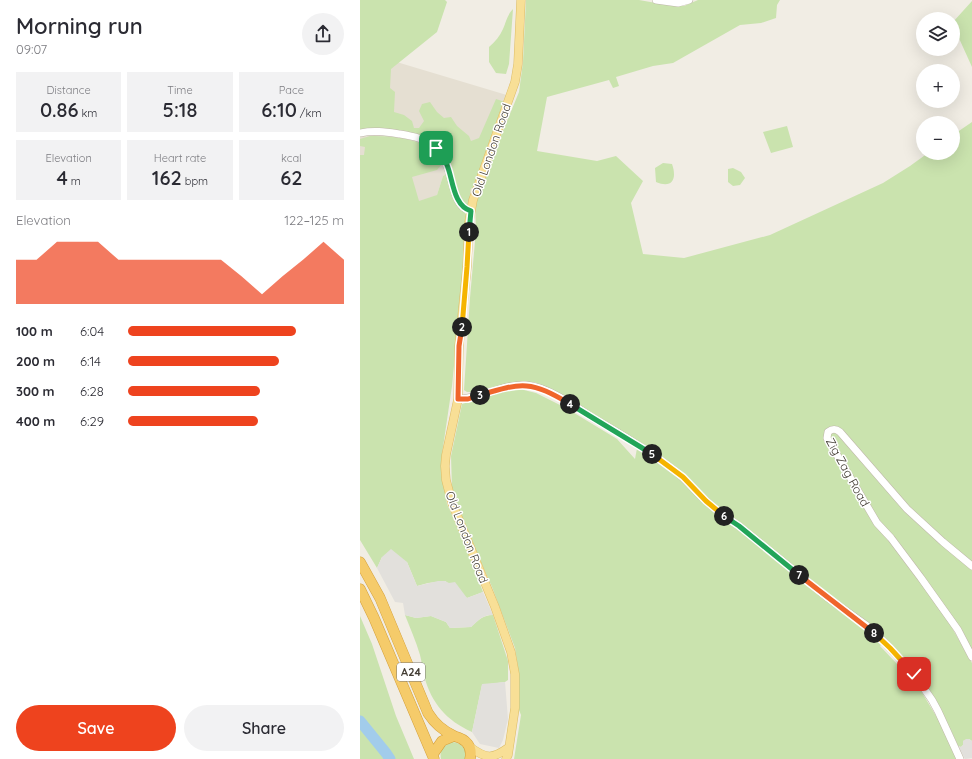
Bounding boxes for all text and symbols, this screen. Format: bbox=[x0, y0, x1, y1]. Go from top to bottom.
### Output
text: Morning run bbox=[16, 12, 143, 40]
map controls bbox=[916, 12, 960, 160]
button: layers bbox=[916, 12, 960, 56]
button: share bbox=[302, 13, 344, 55]
text: 09:07 bbox=[16, 41, 47, 57]
button: + bbox=[916, 64, 960, 108]
text: Distance bbox=[47, 83, 91, 97]
text: Time bbox=[167, 83, 193, 97]
text: Pace bbox=[279, 83, 304, 97]
text: 0.86 bbox=[40, 97, 78, 122]
text: 5:18 bbox=[163, 97, 197, 122]
text: 6:10 bbox=[261, 97, 297, 122]
street label: Old London Road bbox=[468, 101, 514, 199]
text: km bbox=[78, 106, 97, 120]
text: /km bbox=[297, 106, 322, 120]
button: − bbox=[916, 116, 960, 160]
pin bbox=[419, 131, 453, 165]
icon: arrive bbox=[425, 137, 447, 159]
text: Elevation bbox=[45, 151, 92, 165]
text: Heart rate bbox=[154, 151, 206, 165]
text: kcal bbox=[281, 151, 302, 165]
text: 4 bbox=[56, 165, 68, 190]
text: 162 bbox=[152, 165, 182, 190]
text: 62 bbox=[280, 165, 302, 190]
text: m bbox=[68, 174, 81, 188]
text: bpm bbox=[182, 174, 208, 188]
text: Elevation bbox=[16, 212, 71, 228]
text: 122–125 m bbox=[284, 212, 344, 228]
pin: 1 bbox=[459, 222, 479, 242]
text: 1 bbox=[467, 225, 471, 239]
pin: 2 bbox=[452, 317, 472, 337]
text: 2 bbox=[459, 320, 465, 334]
text: 100 m bbox=[16, 323, 53, 339]
text: 6:04 bbox=[80, 323, 104, 339]
text: 200 m bbox=[16, 353, 55, 369]
text: 6:14 bbox=[80, 353, 101, 369]
text: 300 m bbox=[16, 383, 55, 399]
text: 6:28 bbox=[80, 383, 104, 399]
pin: 3 bbox=[470, 385, 490, 405]
text: 3 bbox=[477, 388, 483, 402]
pin: 4 bbox=[560, 394, 580, 414]
text: 4 bbox=[567, 397, 573, 411]
text: 400 m bbox=[16, 413, 55, 429]
text: 6:29 bbox=[80, 413, 104, 429]
street label: Zig Zag Road bbox=[823, 435, 873, 509]
pin: 5 bbox=[642, 444, 662, 464]
text: 5 bbox=[649, 447, 655, 461]
street label: Old London Road bbox=[443, 489, 491, 585]
pin: 6 bbox=[714, 506, 734, 526]
text: 6 bbox=[721, 509, 727, 523]
pin: 7 bbox=[789, 565, 809, 585]
text: 7 bbox=[796, 568, 802, 582]
pin: 8 bbox=[864, 623, 884, 643]
text: 8 bbox=[871, 626, 877, 640]
pin bbox=[897, 657, 931, 691]
road number: A24 bbox=[397, 663, 425, 681]
icon: check bbox=[903, 663, 925, 685]
button: Save bbox=[16, 705, 176, 751]
button: Share bbox=[184, 705, 344, 751]

